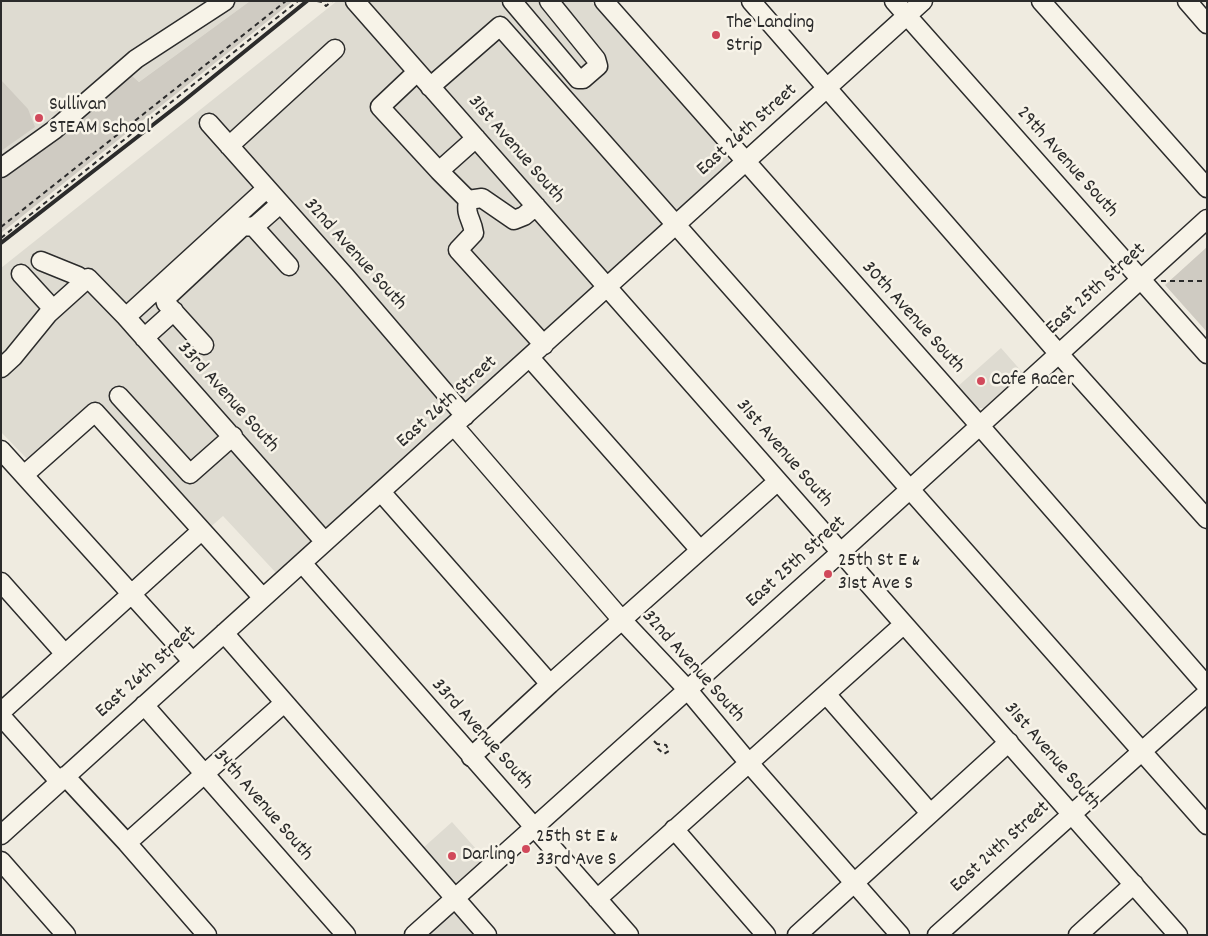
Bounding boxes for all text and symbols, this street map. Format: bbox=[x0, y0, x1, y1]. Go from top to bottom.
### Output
place label: The Landing Strip bbox=[726, 12, 814, 59]
marker: The Landing Strip bbox=[710, 29, 722, 41]
street label: East 26th Street bbox=[693, 80, 803, 182]
street label: 31st Avenue South bbox=[461, 91, 569, 209]
place label: Sullivan STEAM School bbox=[49, 94, 151, 141]
street label: 29th Avenue South bbox=[1010, 103, 1122, 223]
marker: Sullivan STEAM School bbox=[33, 112, 45, 124]
street label: 32nd Avenue South bbox=[297, 194, 411, 316]
street label: East 25th Street bbox=[1042, 239, 1152, 341]
street label: 30th Avenue South bbox=[855, 257, 969, 379]
street label: 33rd Avenue South bbox=[171, 337, 283, 459]
street label: East 26th Street bbox=[393, 352, 503, 454]
place label: Cafe Racer bbox=[991, 369, 1074, 393]
marker: Cafe Racer bbox=[975, 375, 987, 387]
street label: 31st Avenue South bbox=[729, 395, 837, 513]
street label: East 25th Street bbox=[742, 512, 852, 614]
place label: 25th St E & 31st Ave S bbox=[838, 550, 920, 597]
marker: 25th St E & 31st Ave S bbox=[822, 568, 834, 580]
street label: 32nd Avenue South bbox=[635, 606, 749, 728]
street label: East 26th Street bbox=[92, 622, 202, 724]
street label: 33rd Avenue South bbox=[425, 674, 537, 796]
street label: 31st Avenue South bbox=[997, 698, 1105, 816]
street label: 34th Avenue South bbox=[207, 745, 317, 867]
street label: East 24th Street bbox=[946, 797, 1056, 899]
place label: 25th St E & 33rd Ave S bbox=[536, 826, 618, 873]
marker: 25th St E & 33rd Ave S bbox=[520, 843, 532, 855]
place label: Darling bbox=[462, 844, 516, 868]
marker: Darling bbox=[446, 850, 458, 862]

